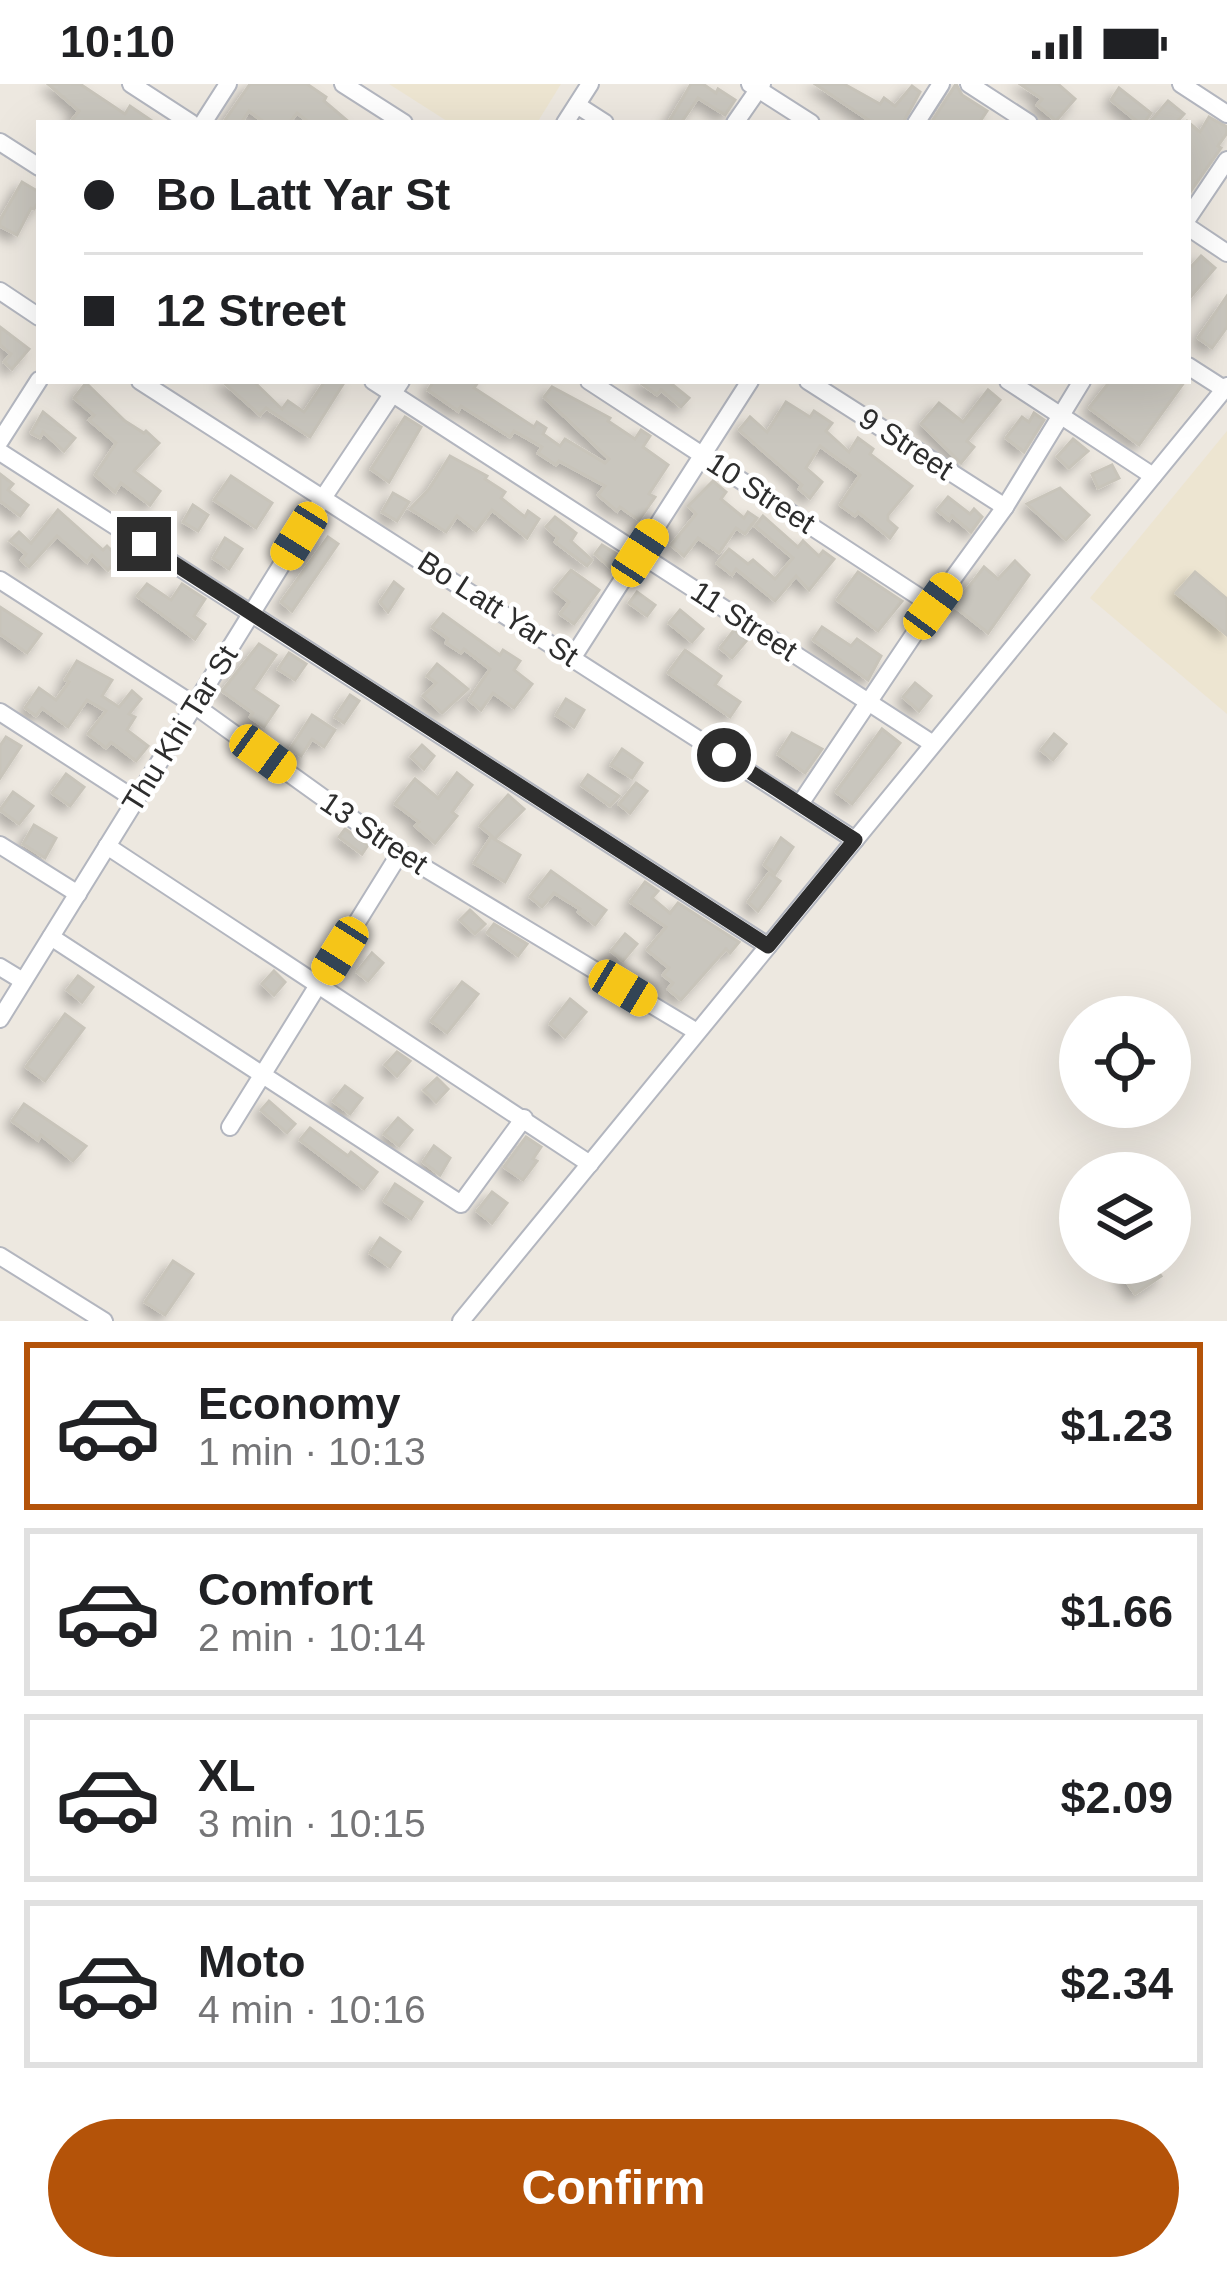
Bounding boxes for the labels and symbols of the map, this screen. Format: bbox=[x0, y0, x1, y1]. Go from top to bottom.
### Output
street label: 9 Street bbox=[853, 401, 960, 486]
street label: 10 Street bbox=[701, 446, 822, 540]
car bbox=[265, 496, 333, 576]
car bbox=[605, 513, 675, 593]
route end bbox=[117, 517, 171, 571]
street label: Bo Latt Yar St bbox=[412, 545, 585, 673]
car bbox=[897, 566, 969, 646]
street label: 11 Street bbox=[685, 574, 804, 667]
street label: Thu Khi Tar St bbox=[115, 639, 244, 818]
car bbox=[223, 718, 303, 790]
route start bbox=[697, 728, 751, 782]
street label: 13 Street bbox=[315, 785, 435, 881]
car bbox=[306, 911, 374, 991]
car bbox=[583, 954, 663, 1022]

